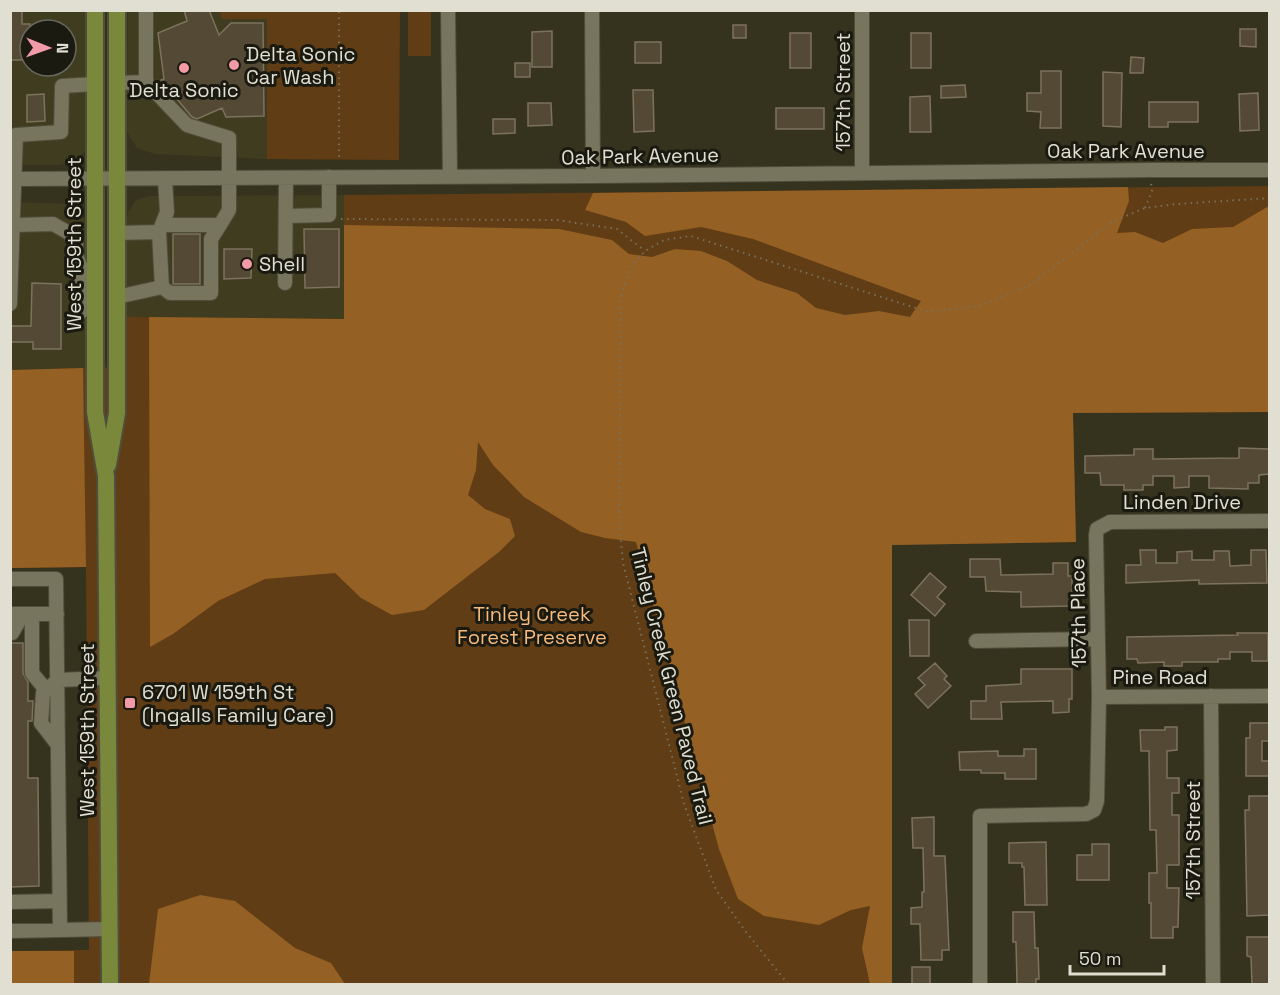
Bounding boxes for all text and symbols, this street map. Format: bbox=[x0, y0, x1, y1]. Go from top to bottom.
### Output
north arrow bbox=[18, 18, 78, 78]
street label: 157th Street bbox=[830, 32, 856, 152]
place label: Delta Sonic Car Wash bbox=[246, 41, 356, 90]
text: N bbox=[52, 43, 73, 54]
marker: Delta Sonic Car Wash bbox=[227, 58, 241, 72]
marker: Delta Sonic bbox=[177, 61, 191, 75]
place label: Delta Sonic bbox=[129, 77, 239, 103]
street label: Oak Park Avenue bbox=[1047, 138, 1205, 164]
street label: Oak Park Avenue bbox=[561, 142, 719, 170]
street label: West 159th Street bbox=[61, 157, 87, 331]
place label: Shell bbox=[259, 251, 305, 277]
marker: Shell bbox=[240, 257, 254, 271]
street label: Linden Drive bbox=[1123, 489, 1241, 515]
street label: Tinley Creek Green Paved Trail bbox=[625, 545, 719, 827]
street label: 157th Place bbox=[1064, 558, 1092, 668]
park label: Tinley Creek Forest Preserve bbox=[457, 601, 607, 650]
street label: West 159th Street bbox=[74, 643, 100, 817]
street label: Pine Road bbox=[1112, 664, 1208, 690]
place label: 6701 W 159th St (Ingalls Family Care) bbox=[142, 679, 334, 728]
marker: 6701 W 159th St (Ingalls Family Care) bbox=[123, 696, 137, 710]
street label: 157th Street bbox=[1180, 780, 1206, 900]
scale bar bbox=[1070, 938, 1164, 976]
text: 50 m bbox=[1079, 947, 1121, 970]

